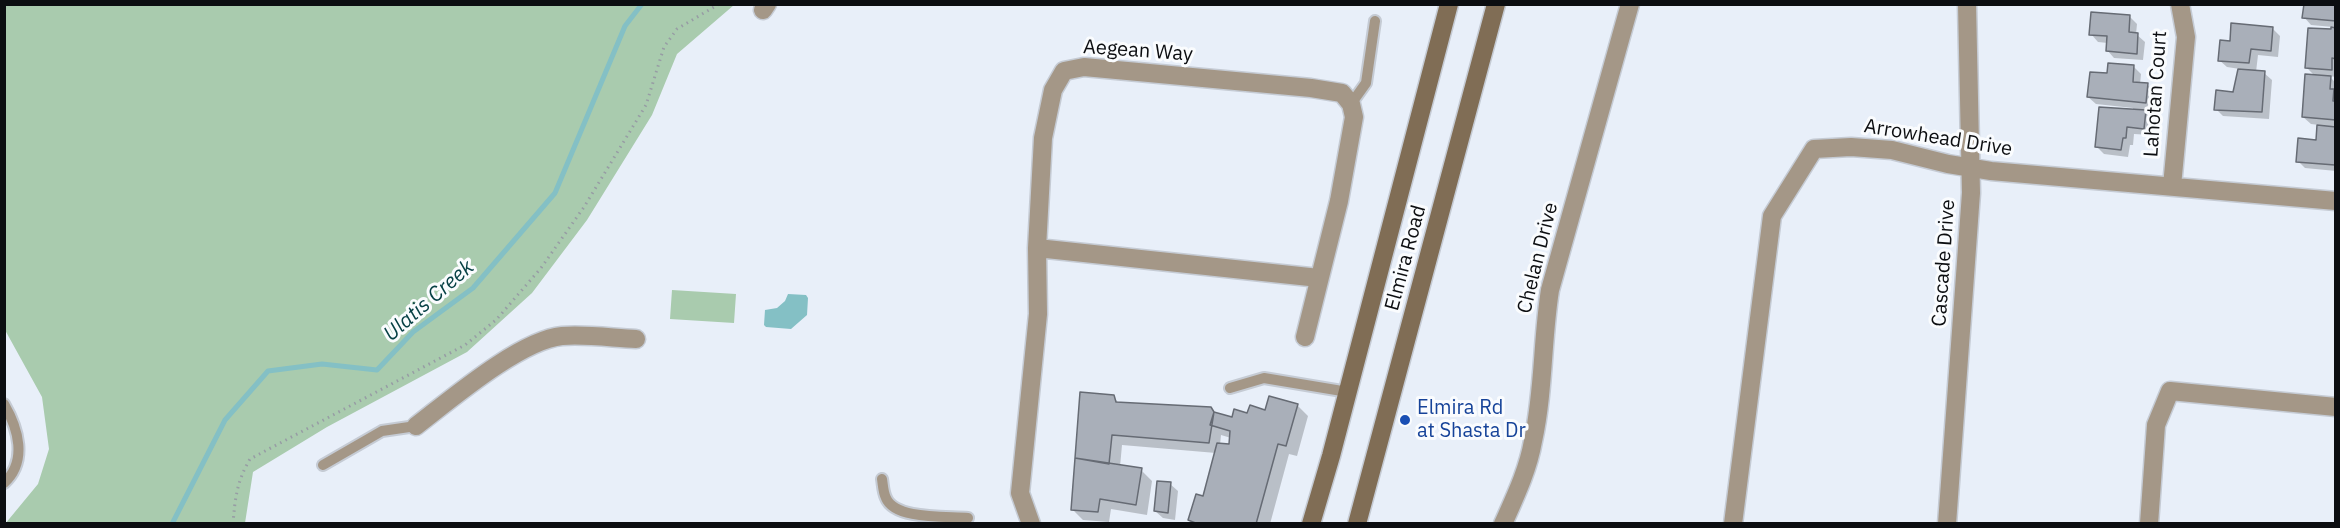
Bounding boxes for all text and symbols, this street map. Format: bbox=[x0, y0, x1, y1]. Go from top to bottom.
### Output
street label: Lahotan Court bbox=[2140, 30, 2172, 158]
street label: Aegean Way bbox=[1082, 35, 1194, 67]
street label: Arrowhead Drive bbox=[1862, 114, 2014, 162]
street label: Cascade Drive bbox=[1928, 199, 1960, 327]
street label: Chelan Drive bbox=[1513, 200, 1563, 316]
street label: Elmira Road bbox=[1380, 203, 1432, 313]
water label: Ulatis Creek bbox=[379, 255, 479, 347]
place label: Elmira Rd at Shasta Dr bbox=[1417, 396, 1526, 443]
marker: Elmira Rd at Shasta Dr bbox=[1398, 413, 1412, 427]

